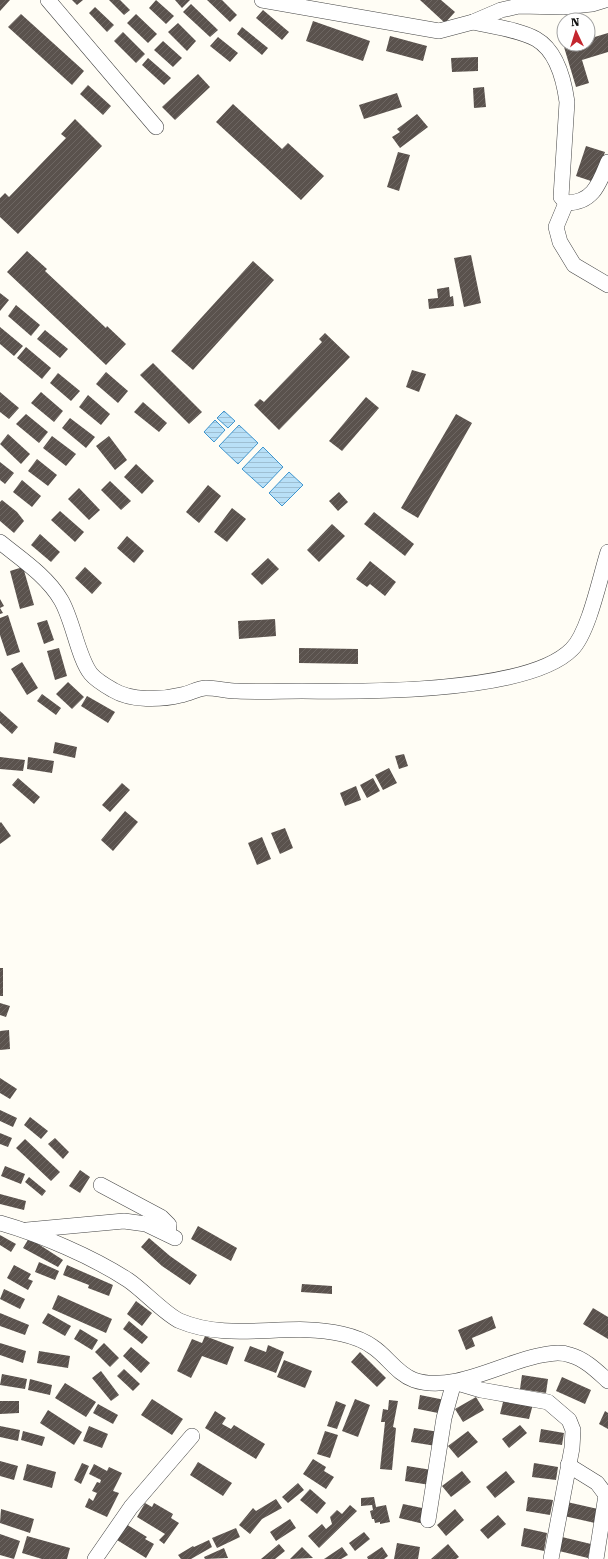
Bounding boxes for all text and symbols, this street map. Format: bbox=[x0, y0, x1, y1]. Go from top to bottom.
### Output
north arrow bbox=[556, 12, 596, 52]
text: N bbox=[571, 16, 581, 29]

